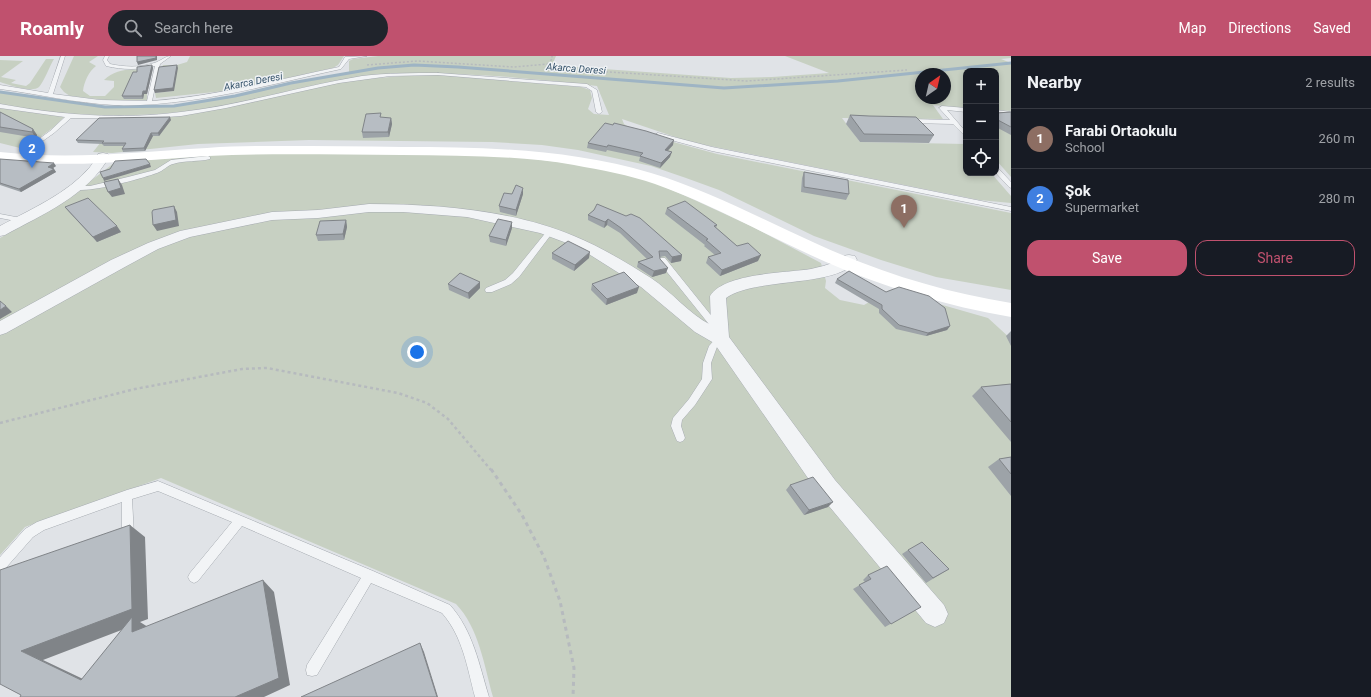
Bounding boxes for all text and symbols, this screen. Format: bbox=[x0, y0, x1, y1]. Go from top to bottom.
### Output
search box bbox=[108, 10, 388, 46]
text: Roamly bbox=[20, 17, 84, 40]
icon: search bbox=[122, 17, 144, 39]
text: Search here bbox=[154, 19, 233, 37]
text: Map bbox=[1179, 20, 1206, 36]
text: Directions bbox=[1228, 20, 1291, 36]
text: Saved bbox=[1313, 20, 1351, 36]
water label: Akarca Deresi bbox=[545, 61, 607, 76]
north arrow bbox=[915, 68, 951, 104]
map controls bbox=[963, 68, 999, 176]
button: + bbox=[963, 68, 999, 104]
water label: Akarca Deresi bbox=[222, 70, 284, 93]
text: Nearby bbox=[1027, 72, 1082, 92]
text: 2 results bbox=[1305, 75, 1355, 90]
button: − bbox=[963, 104, 999, 140]
text: Farabi Ortaokulu bbox=[1065, 122, 1177, 140]
text: 1 bbox=[1036, 131, 1044, 146]
text: 260 m bbox=[1318, 131, 1355, 146]
pin: 2 bbox=[19, 135, 45, 168]
button: locate bbox=[963, 140, 999, 176]
text: School bbox=[1065, 140, 1105, 155]
text: Şok bbox=[1065, 182, 1091, 200]
text: 2 bbox=[1036, 191, 1044, 206]
text: 280 m bbox=[1318, 191, 1355, 206]
pin: 1 bbox=[891, 195, 917, 228]
text: Supermarket bbox=[1065, 200, 1139, 215]
button: Save bbox=[1027, 240, 1187, 276]
button: Share bbox=[1195, 240, 1355, 276]
your location bbox=[407, 342, 427, 362]

